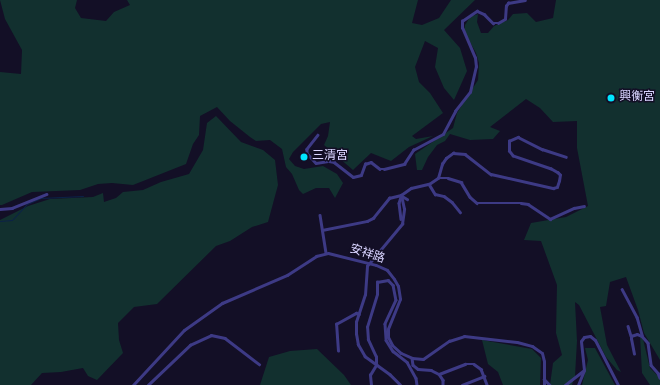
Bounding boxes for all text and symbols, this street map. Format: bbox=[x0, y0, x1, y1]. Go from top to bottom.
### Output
place label: 興衡宮 bbox=[619, 91, 655, 105]
marker: 興衡宮 bbox=[606, 93, 616, 103]
place label: 三清宮 bbox=[312, 150, 348, 164]
marker: 三清宮 bbox=[299, 152, 309, 162]
street label: 安祥路 bbox=[348, 243, 386, 267]

